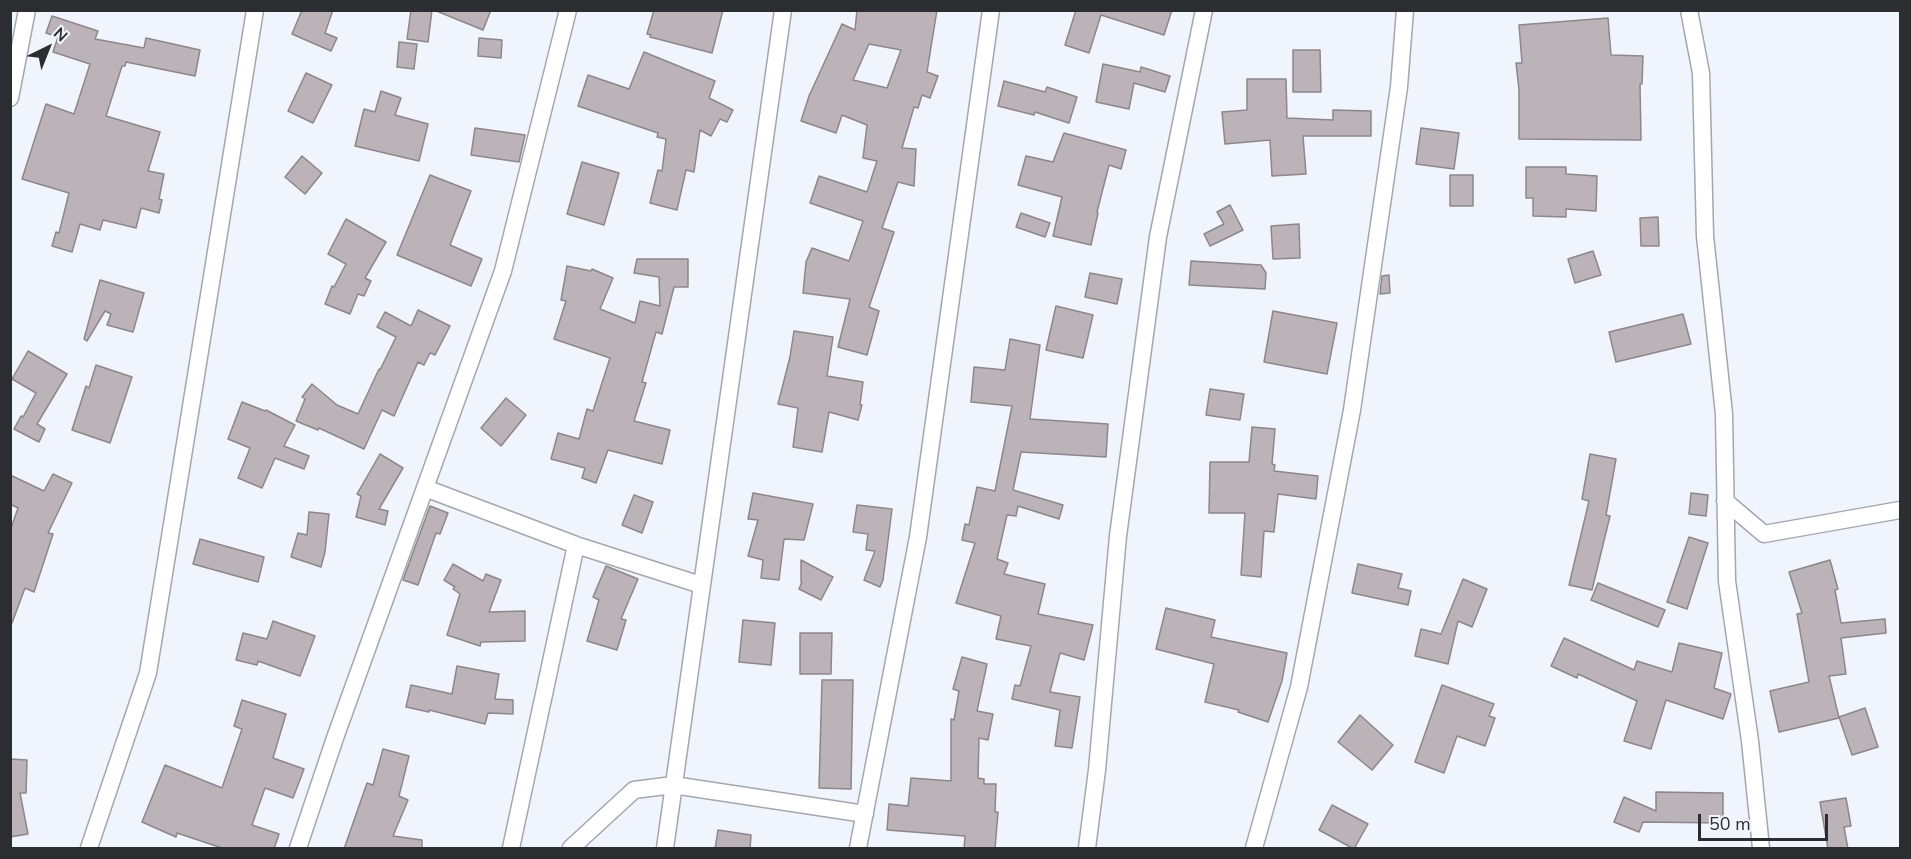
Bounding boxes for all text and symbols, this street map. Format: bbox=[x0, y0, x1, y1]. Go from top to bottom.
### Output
north arrow bbox=[18, 18, 78, 78]
text: N bbox=[48, 23, 72, 47]
scale bar bbox=[1701, 802, 1832, 840]
text: 50 m bbox=[1709, 812, 1751, 836]

